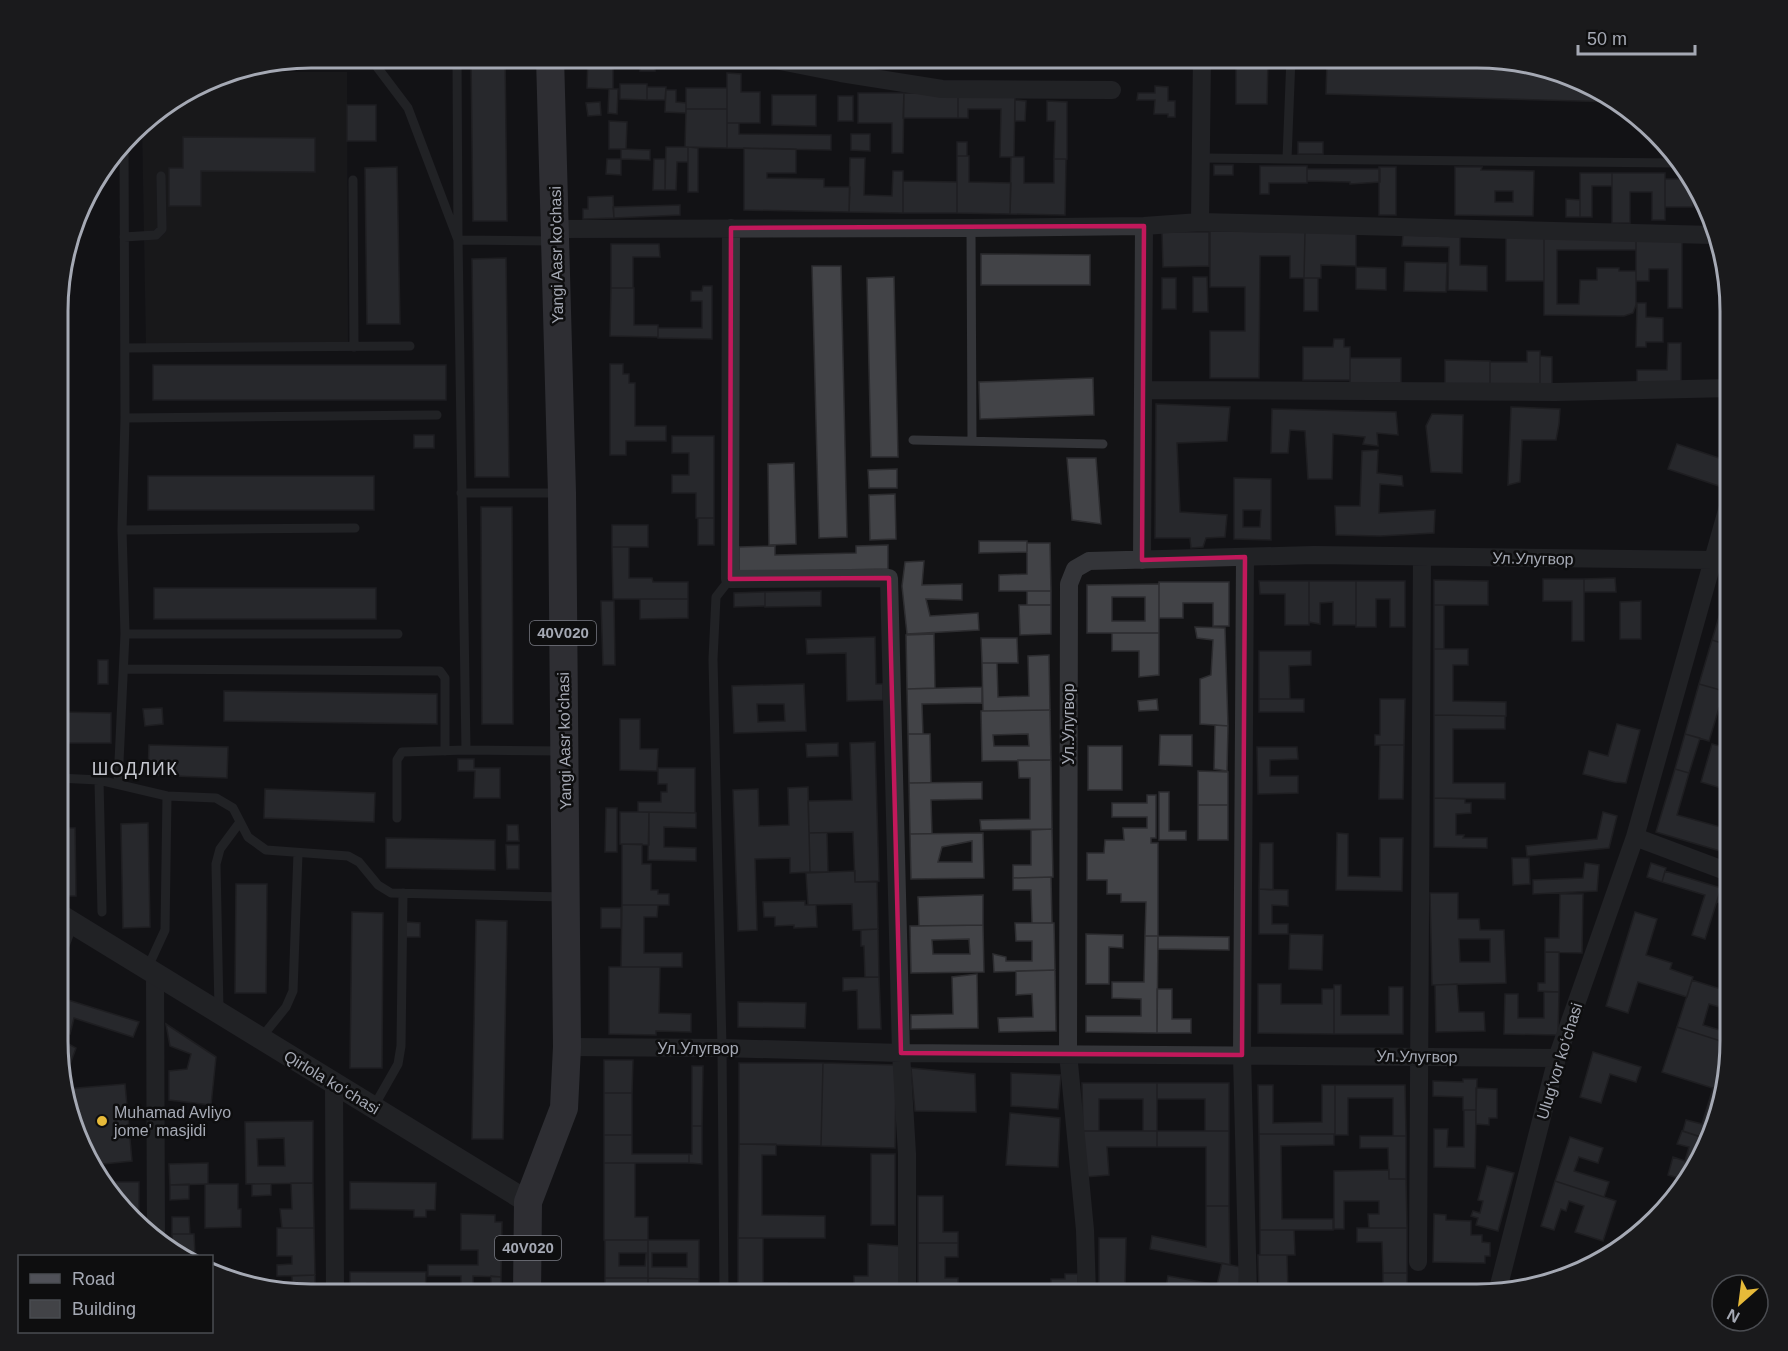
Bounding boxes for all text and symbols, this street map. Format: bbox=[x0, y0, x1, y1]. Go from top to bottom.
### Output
scale bar bbox=[1578, 18, 1695, 56]
text: 50 m bbox=[1587, 29, 1627, 49]
street label: Yangi Aasr ko'chasi bbox=[547, 186, 566, 324]
street label: Ул.Улугвор bbox=[1492, 549, 1574, 568]
road number: 40V020 bbox=[530, 621, 596, 645]
street label: Yangi Aasr ko'chasi bbox=[555, 672, 574, 810]
street label: Ул.Улугвор bbox=[1060, 683, 1077, 765]
district label: ШОДЛИК bbox=[92, 759, 178, 779]
street label: Ulugʻvor koʻchasi bbox=[1534, 1001, 1585, 1121]
street label: Ул.Улугвор bbox=[657, 1040, 739, 1057]
street label: Qirlola koʻchasi bbox=[281, 1047, 383, 1118]
street label: Ул.Улугвор bbox=[1376, 1047, 1458, 1066]
place label: Muhamad Avliyo jome' masjidi bbox=[113, 1104, 231, 1139]
marker: Muhamad Avliyo jome' masjidi bbox=[95, 1114, 109, 1128]
road number: 40V020 bbox=[495, 1236, 561, 1260]
legend bbox=[18, 1255, 213, 1333]
text: Road bbox=[72, 1269, 115, 1289]
north arrow bbox=[1710, 1273, 1770, 1333]
text: Building bbox=[72, 1299, 136, 1319]
text: N bbox=[1724, 1306, 1742, 1326]

